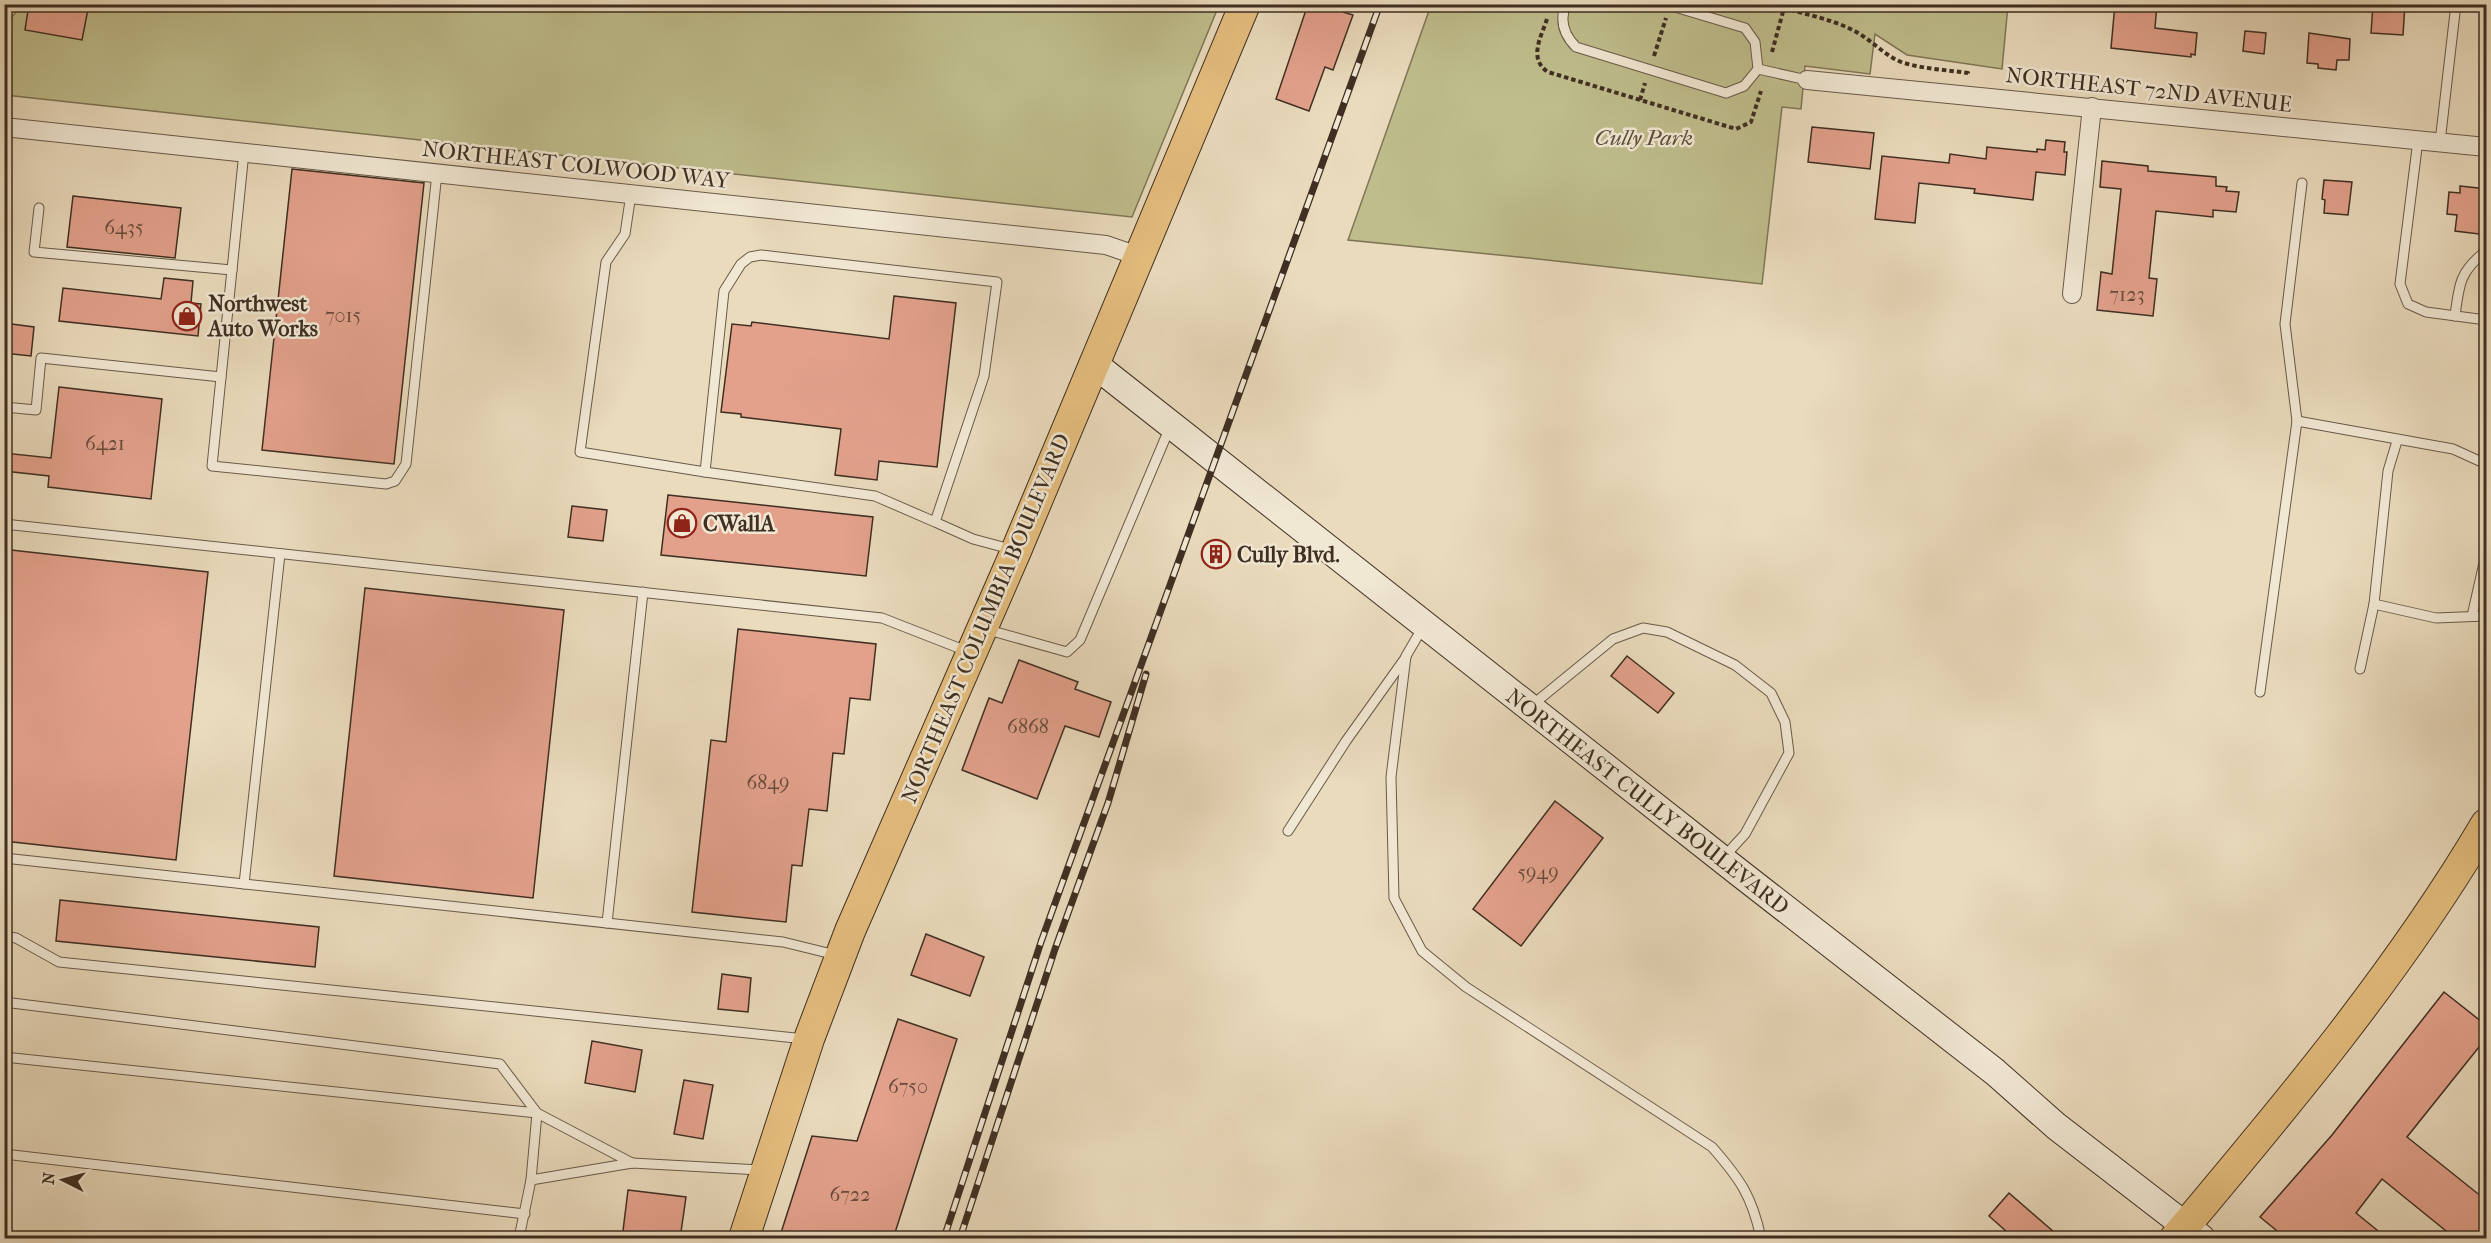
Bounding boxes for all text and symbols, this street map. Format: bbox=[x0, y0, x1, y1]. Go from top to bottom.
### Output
street label: NORTHEAST 72ND AVENUE bbox=[2004, 62, 2293, 118]
park label: Cully Park bbox=[1595, 125, 1693, 151]
street label: NORTHEAST COLWOOD WAY bbox=[421, 136, 732, 194]
house number: 6435 bbox=[104, 216, 144, 239]
house number: 7123 bbox=[2109, 283, 2145, 306]
place label: Northwest Auto Works bbox=[206, 291, 318, 342]
shop icon: Northwest Auto Works bbox=[171, 300, 203, 332]
house number: 7015 bbox=[325, 304, 361, 327]
street label: NORTHEAST COLUMBIA BOULEVARD bbox=[896, 430, 1076, 807]
house number: 6421 bbox=[85, 432, 125, 455]
shop icon: CWallA bbox=[666, 507, 698, 539]
place label: CWallA bbox=[703, 511, 775, 537]
building icon: Cully Blvd. bbox=[1200, 538, 1232, 570]
place label: Cully Blvd. bbox=[1237, 542, 1340, 568]
street label: NORTHEAST CULLY BOULEVARD bbox=[1501, 683, 1794, 920]
house number: 6868 bbox=[1007, 715, 1049, 738]
house number: 6849 bbox=[746, 771, 790, 794]
house number: 5949 bbox=[1517, 861, 1559, 884]
house number: 6750 bbox=[888, 1075, 928, 1098]
north arrow bbox=[33, 1150, 93, 1210]
text: N bbox=[38, 1171, 59, 1186]
house number: 6722 bbox=[830, 1183, 870, 1206]

